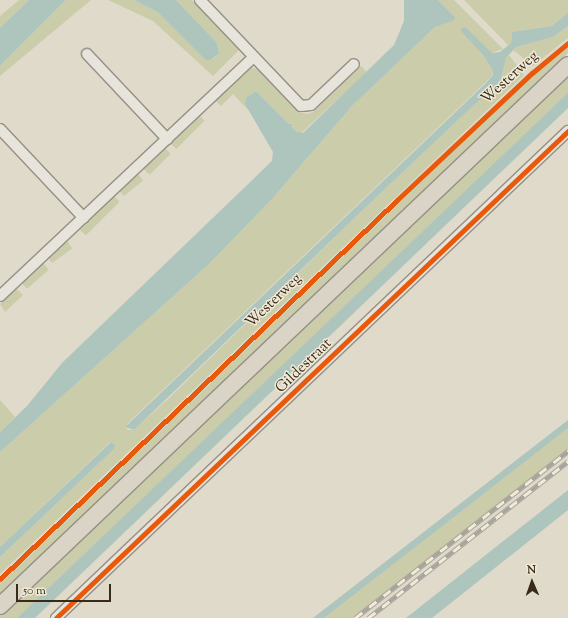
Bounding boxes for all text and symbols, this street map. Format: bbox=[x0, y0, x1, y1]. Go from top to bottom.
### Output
street label: Westerweg bbox=[478, 48, 542, 108]
street label: Westerweg bbox=[242, 270, 306, 332]
street label: Gildestraat bbox=[272, 335, 336, 397]
north arrow bbox=[512, 562, 552, 602]
text: N bbox=[527, 562, 536, 578]
scale bar bbox=[18, 576, 113, 602]
text: 50 m bbox=[23, 582, 46, 600]

